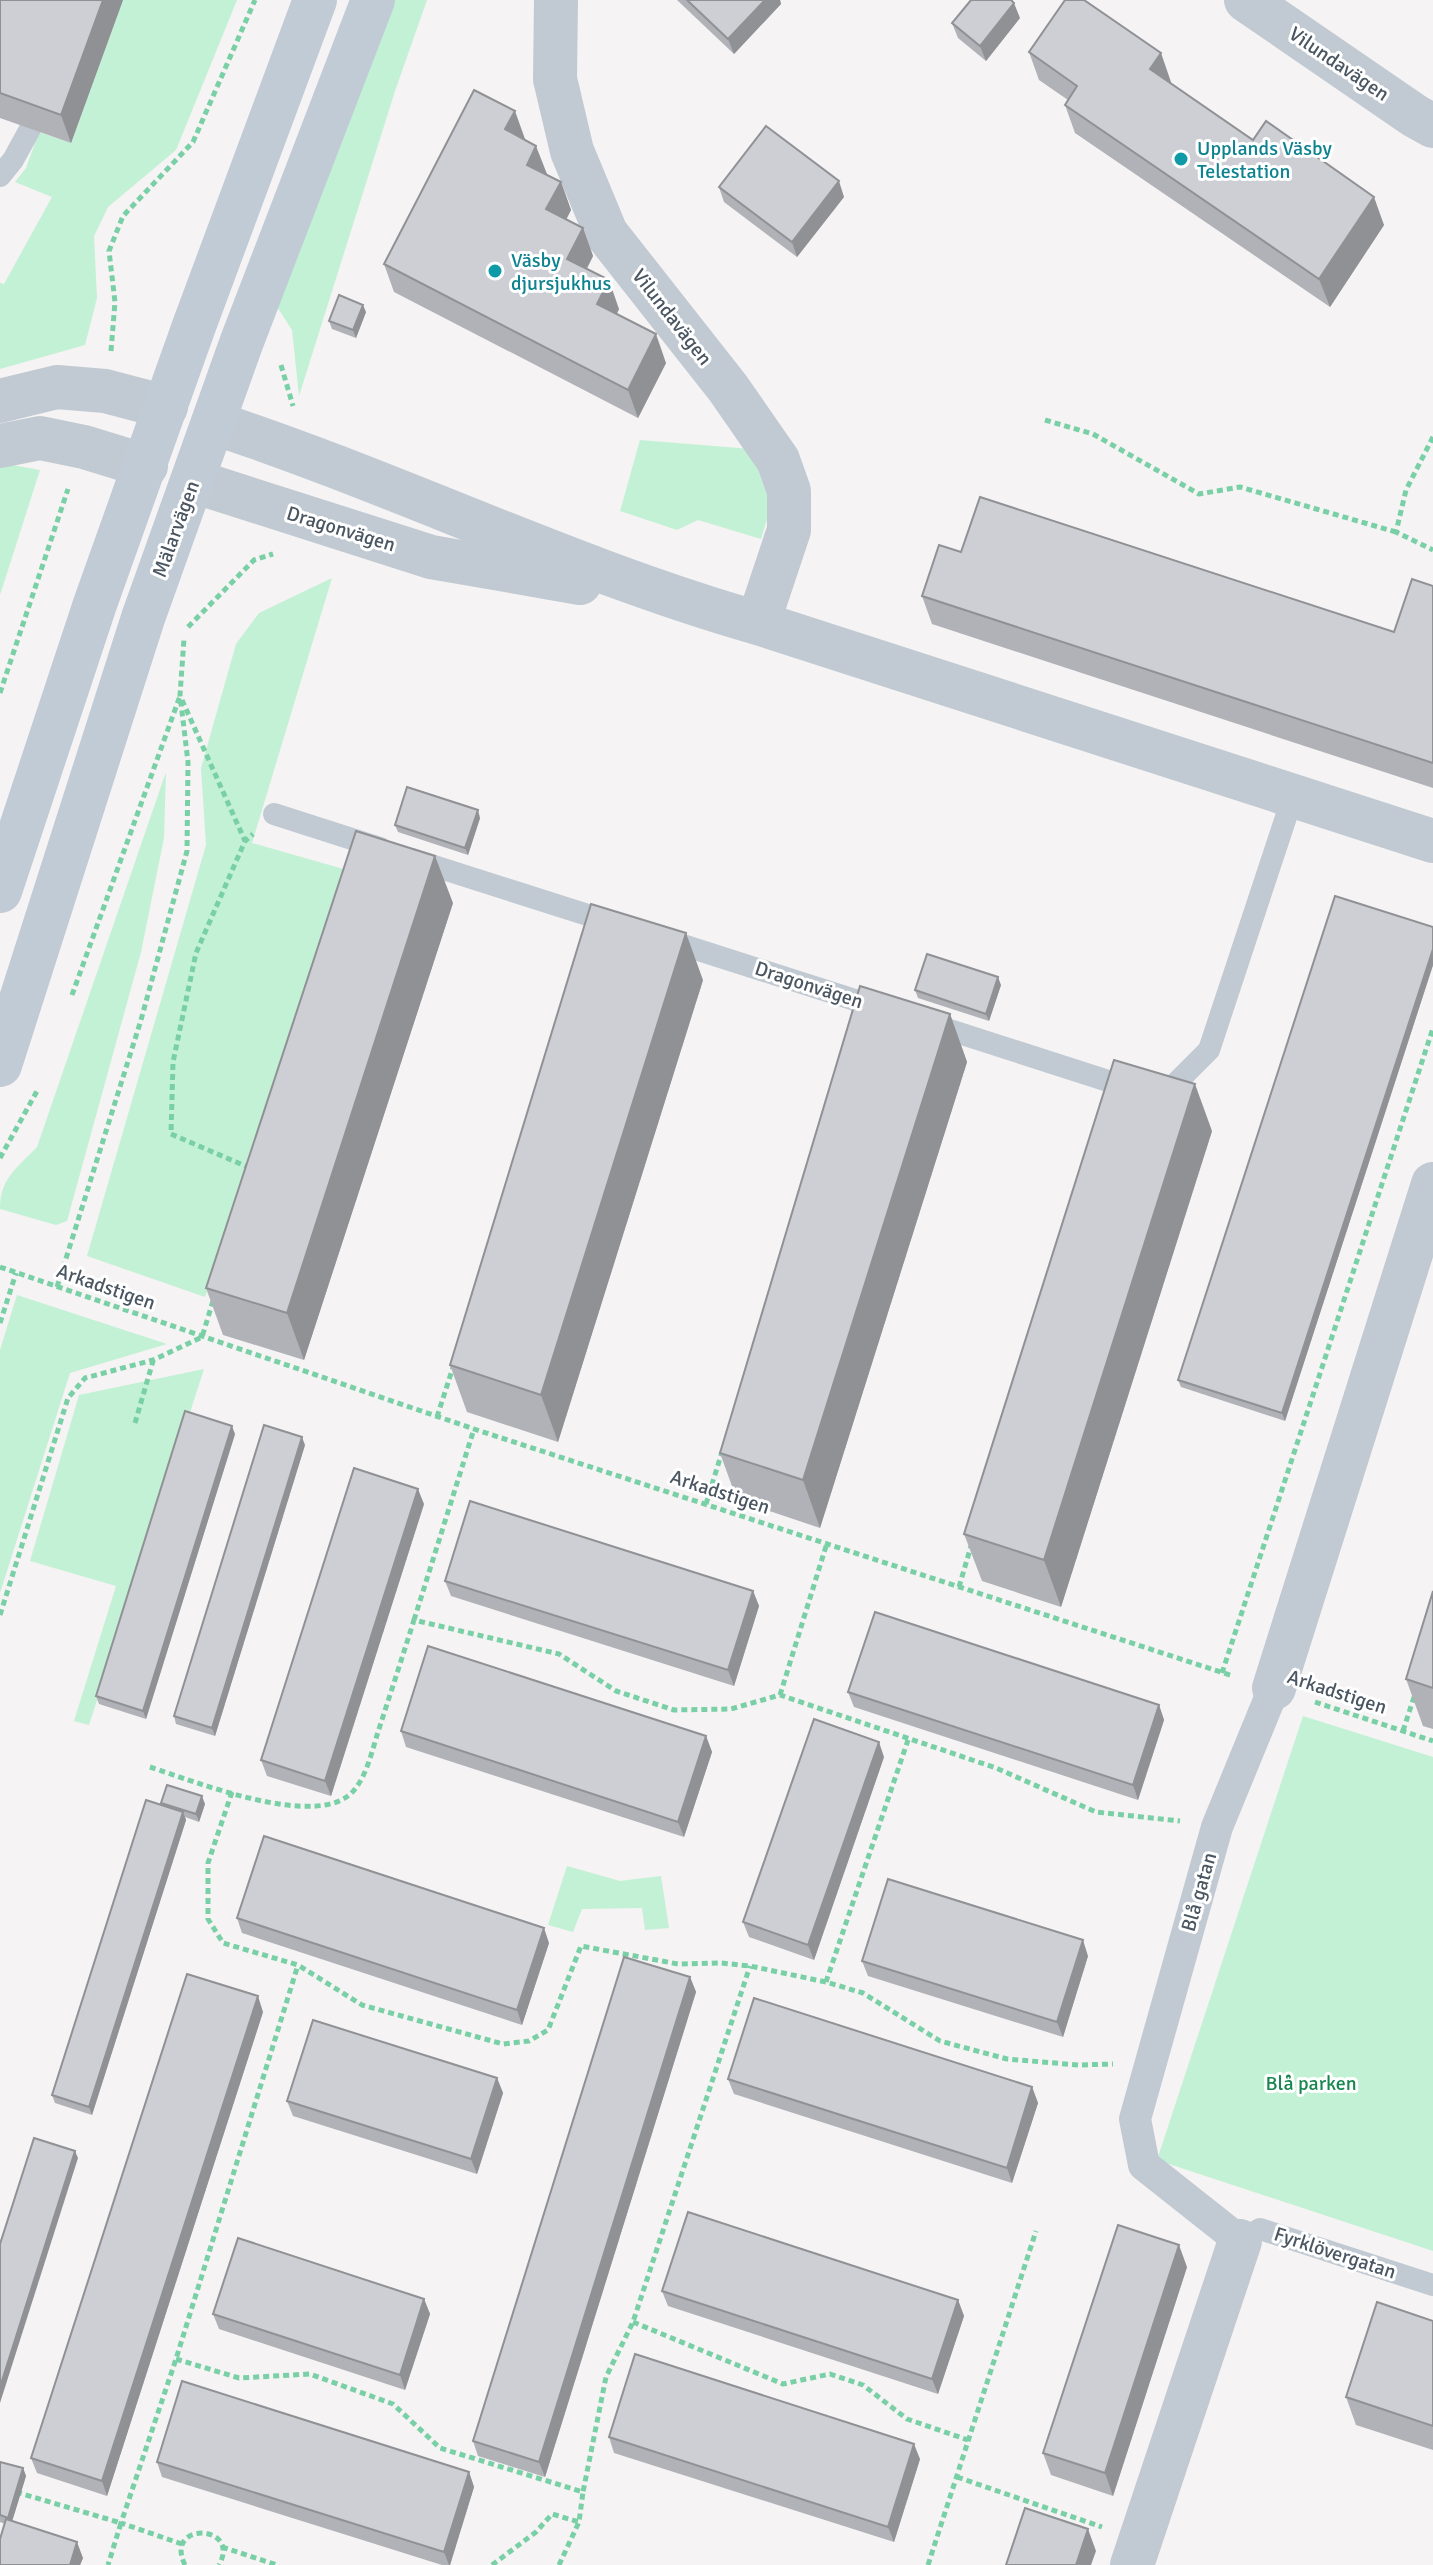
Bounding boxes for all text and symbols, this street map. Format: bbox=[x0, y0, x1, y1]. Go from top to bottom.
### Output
street label: Vilundavägen bbox=[1284, 21, 1394, 107]
place label: Upplands Väsby Telestation bbox=[1197, 136, 1332, 184]
marker: Upplands Väsby Telestation bbox=[1172, 150, 1190, 168]
place label: Väsby djursjukhus bbox=[511, 248, 612, 296]
marker: Väsby djursjukhus bbox=[486, 262, 504, 280]
street label: Vilundavägen bbox=[627, 264, 717, 370]
street label: Mälarvägen bbox=[147, 477, 205, 581]
street label: Dragonvägen bbox=[284, 501, 398, 557]
street label: Dragonvägen bbox=[752, 956, 866, 1014]
street label: Arkadstigen bbox=[53, 1258, 159, 1316]
street label: Arkadstigen bbox=[667, 1464, 773, 1520]
street label: Arkadstigen bbox=[1284, 1664, 1390, 1720]
street label: Blå gatan bbox=[1176, 1850, 1222, 1934]
park label: Blå parken bbox=[1265, 2071, 1357, 2096]
street label: Fyrklövergatan bbox=[1271, 2221, 1399, 2285]

